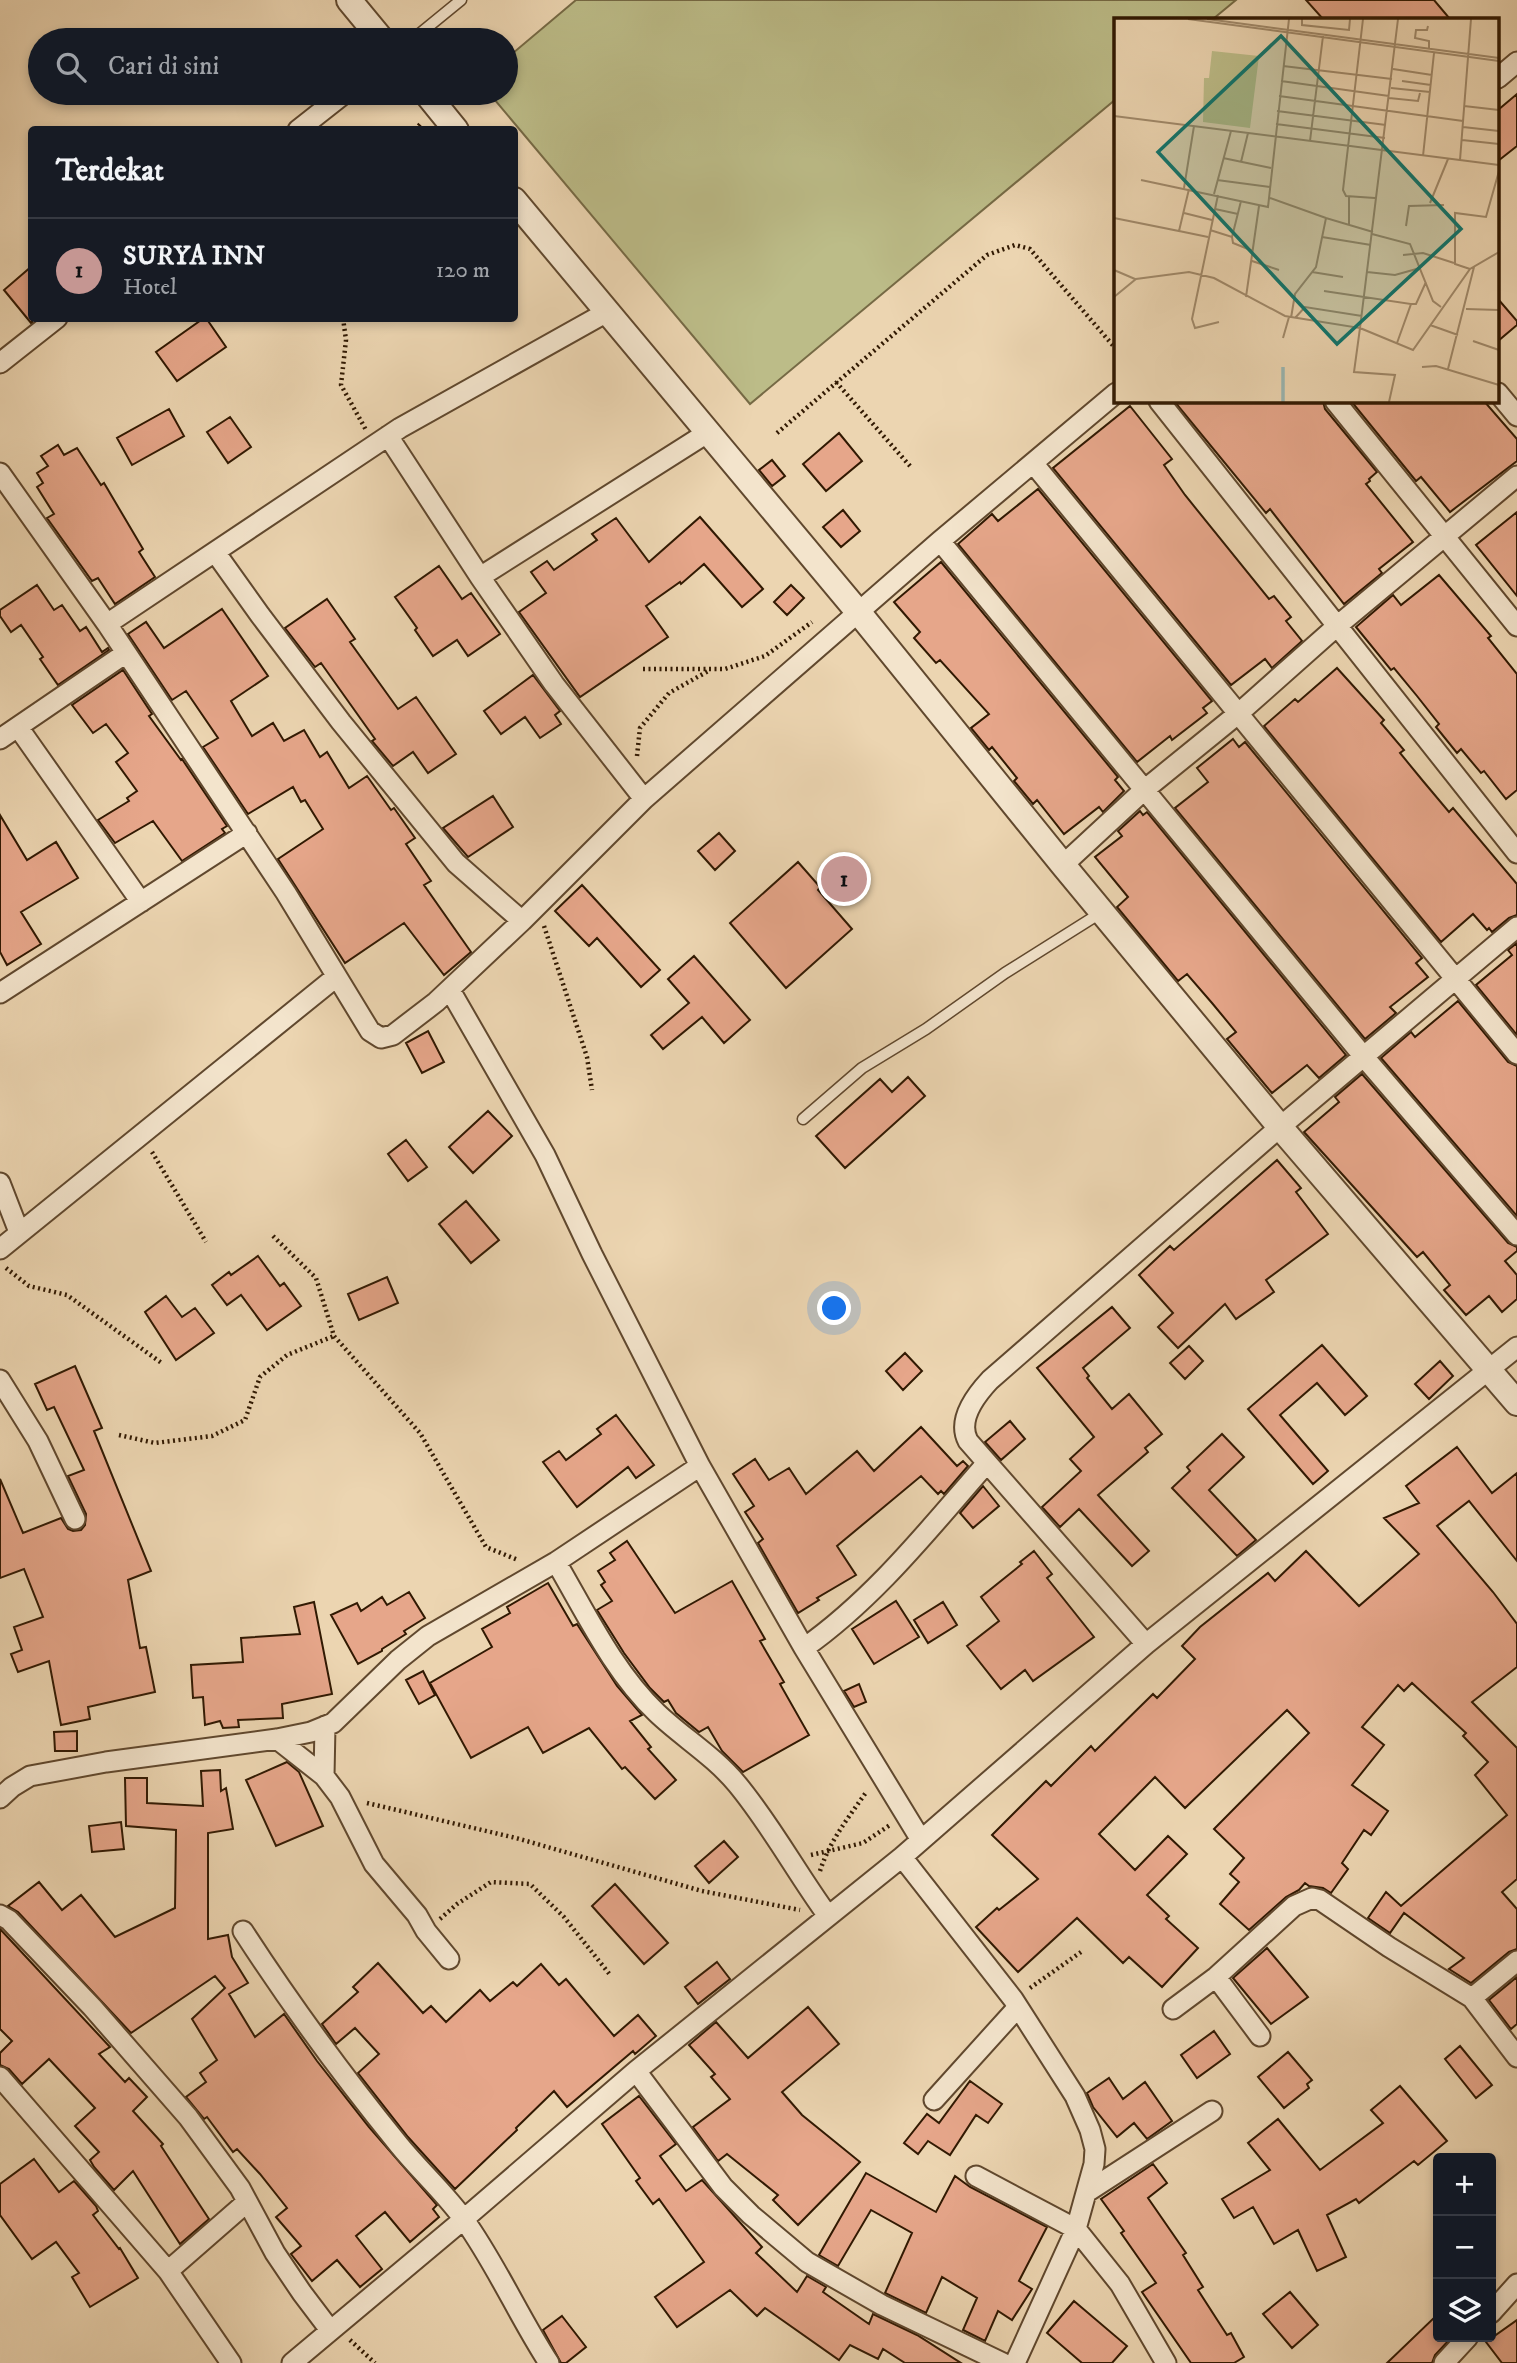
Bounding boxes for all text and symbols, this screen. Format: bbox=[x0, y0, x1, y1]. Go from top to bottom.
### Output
inset map bbox=[1114, 18, 1500, 402]
search box bbox=[28, 28, 518, 105]
icon: search bbox=[52, 48, 90, 86]
text: Cari di sini bbox=[108, 50, 219, 83]
text: Terdekat bbox=[56, 153, 164, 190]
text: SURYA INN bbox=[123, 240, 265, 273]
text: 1 bbox=[75, 256, 83, 285]
text: 120 m bbox=[436, 256, 490, 285]
text: Hotel bbox=[123, 273, 177, 302]
pin: 1 bbox=[821, 853, 867, 905]
your location bbox=[817, 1291, 851, 1325]
map controls bbox=[1433, 2153, 1496, 2342]
button: + bbox=[1433, 2153, 1496, 2216]
button: − bbox=[1433, 2216, 1496, 2279]
button: layers bbox=[1433, 2279, 1496, 2342]

